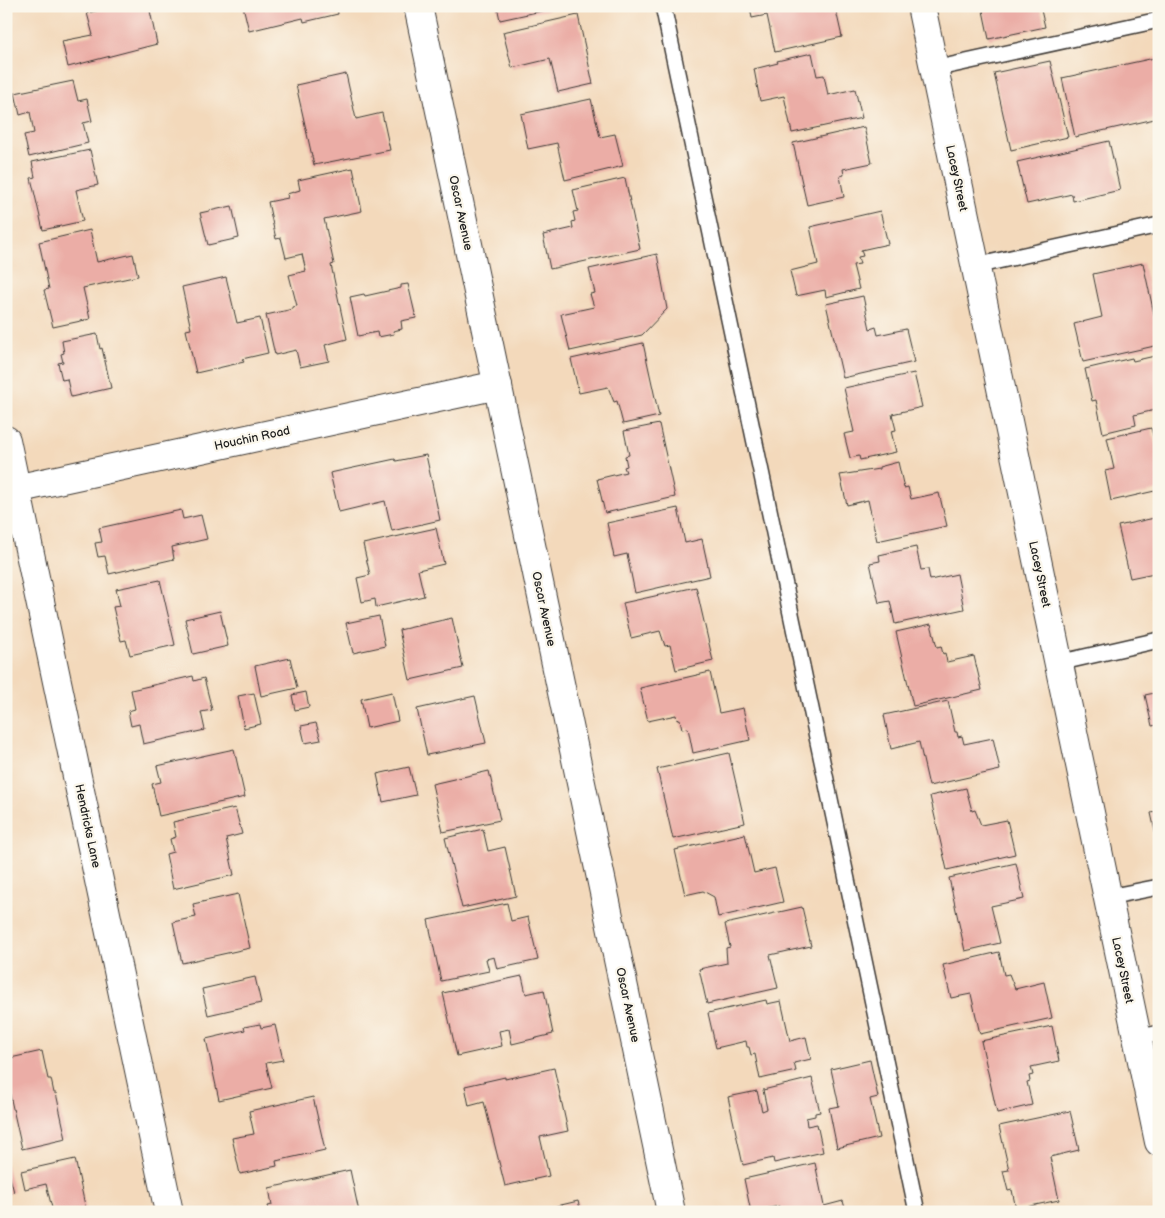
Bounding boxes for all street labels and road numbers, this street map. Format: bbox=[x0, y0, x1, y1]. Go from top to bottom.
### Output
street label: Lacey Street bbox=[942, 144, 971, 213]
street label: Oscar Avenue bbox=[445, 174, 476, 252]
street label: Houchin Road bbox=[213, 423, 291, 454]
street label: Lacey Street bbox=[1025, 540, 1054, 609]
street label: Oscar Avenue bbox=[528, 570, 559, 648]
street label: Hendricks Lane bbox=[71, 783, 104, 869]
street label: Lacey Street bbox=[1108, 936, 1137, 1005]
street label: Oscar Avenue bbox=[612, 966, 643, 1044]

